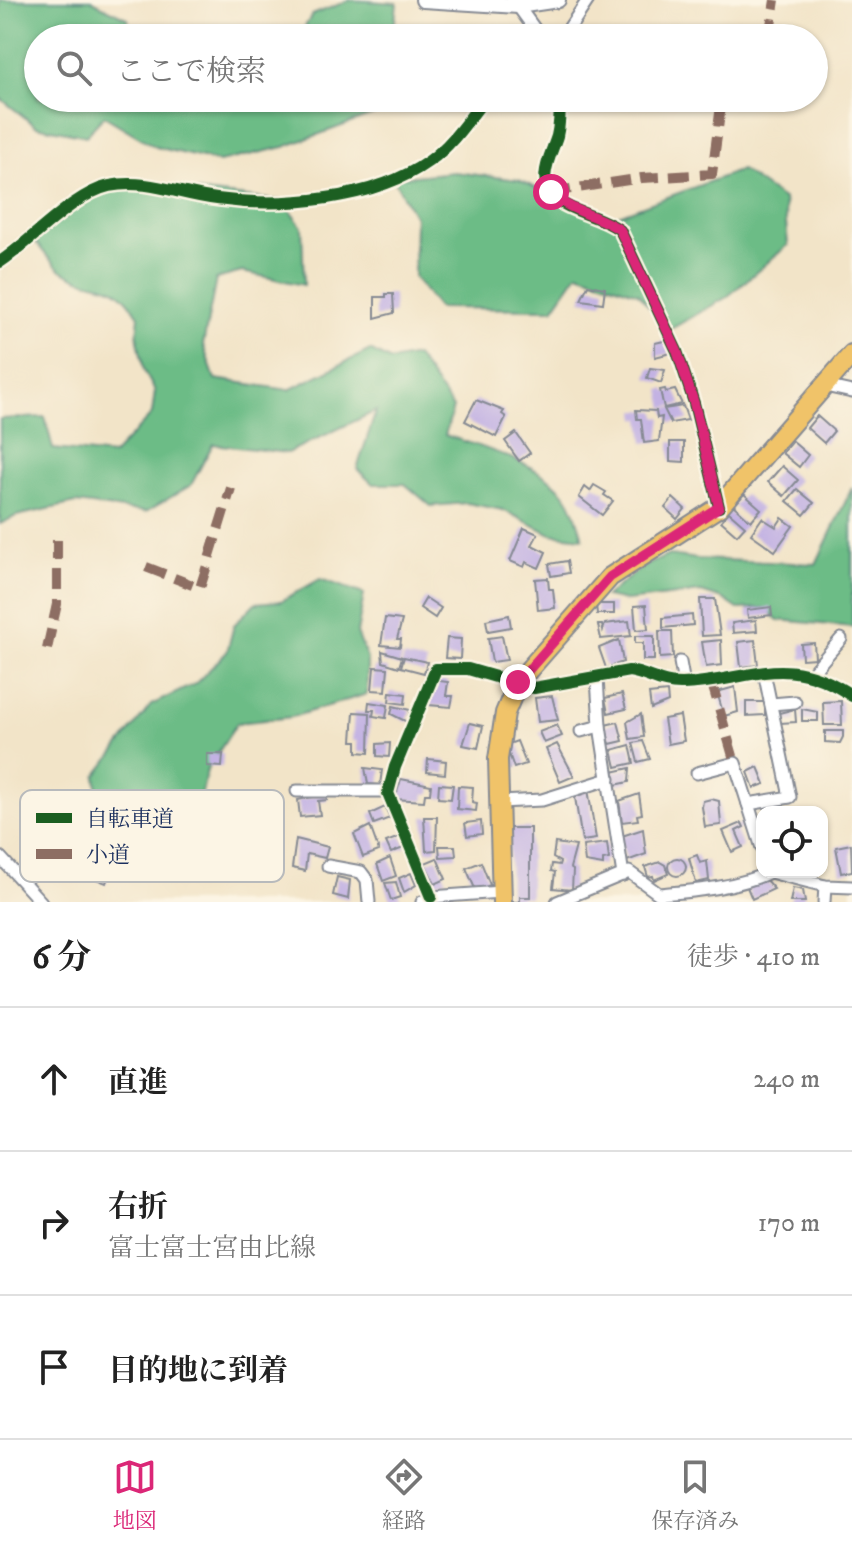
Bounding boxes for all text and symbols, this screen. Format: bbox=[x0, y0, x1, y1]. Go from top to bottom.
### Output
search box bbox=[24, 24, 828, 112]
icon: search bbox=[52, 46, 96, 90]
text: ここで検索 bbox=[116, 54, 266, 91]
route start bbox=[533, 174, 569, 210]
route end bbox=[500, 664, 536, 700]
legend bbox=[20, 790, 284, 882]
text: 自転車道 bbox=[86, 806, 174, 833]
map controls bbox=[756, 806, 828, 878]
button: locate bbox=[756, 806, 828, 878]
text: 小道 bbox=[86, 842, 130, 869]
text: 6 分 bbox=[32, 937, 91, 979]
text: 徒歩 · 410 m bbox=[687, 941, 820, 974]
icon: ahead bbox=[32, 1057, 76, 1101]
text: 240 m bbox=[753, 1063, 820, 1096]
text: 直進 bbox=[108, 1065, 168, 1102]
text: 右折 bbox=[108, 1189, 168, 1226]
icon: right bbox=[32, 1201, 76, 1245]
text: 170 m bbox=[758, 1207, 820, 1240]
text: 富士富士宮由比線 bbox=[108, 1232, 316, 1265]
icon: arrive bbox=[32, 1345, 76, 1389]
text: 目的地に到着 bbox=[108, 1353, 288, 1390]
tab: 地図 bbox=[113, 1455, 157, 1535]
tab: 経路 bbox=[382, 1455, 426, 1535]
tab: 保存済み bbox=[651, 1455, 739, 1535]

